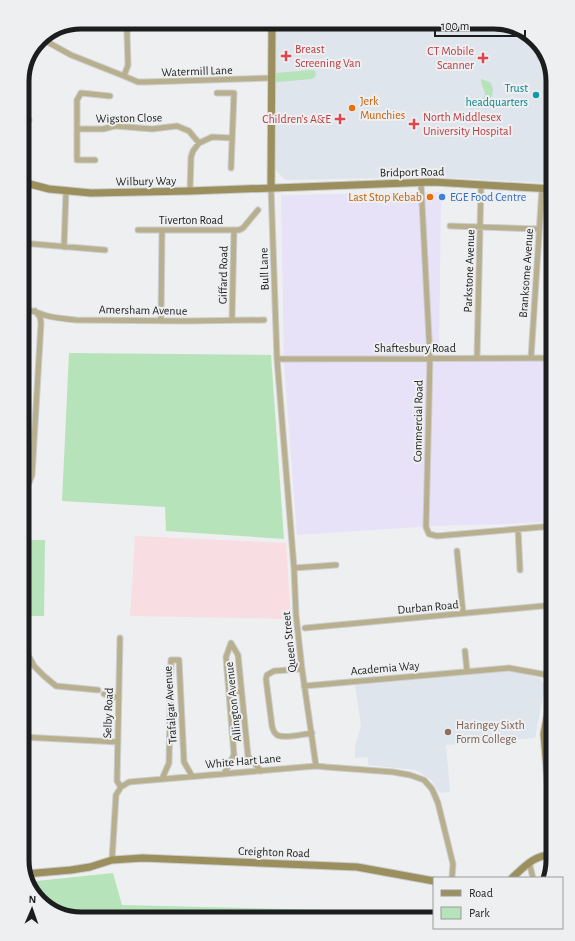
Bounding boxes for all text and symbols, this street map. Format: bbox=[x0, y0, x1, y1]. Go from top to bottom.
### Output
scale bar bbox=[435, 12, 525, 38]
text: 100 m bbox=[441, 20, 469, 32]
place label: Breast Screening Van bbox=[295, 43, 361, 69]
place label: CT Mobile Scanner bbox=[427, 45, 474, 71]
marker: Breast Screening Van bbox=[280, 50, 292, 62]
marker: CT Mobile Scanner bbox=[477, 52, 489, 64]
street label: Watermill Lane bbox=[161, 64, 233, 78]
place label: Trust headquarters bbox=[465, 82, 528, 108]
marker: Trust headquarters bbox=[531, 90, 541, 100]
place label: Jerk Munchies bbox=[360, 95, 405, 121]
marker: Jerk Munchies bbox=[347, 103, 357, 113]
street label: Wigston Close bbox=[96, 111, 162, 125]
place label: North Middlesex University Hospital bbox=[423, 111, 512, 138]
place label: Children's A&E bbox=[262, 113, 331, 125]
marker: Children's A&E bbox=[334, 113, 346, 125]
marker: North Middlesex University Hospital bbox=[408, 118, 420, 130]
street label: Bridport Road bbox=[380, 165, 444, 179]
street label: Wilbury Way bbox=[116, 174, 176, 189]
place label: Last Stop Kebab bbox=[348, 191, 422, 203]
place label: EGE Food Centre bbox=[450, 191, 526, 203]
marker: Last Stop Kebab bbox=[425, 192, 435, 202]
marker: EGE Food Centre bbox=[437, 192, 447, 202]
street label: Tiverton Road bbox=[159, 214, 223, 226]
street label: Branksome Avenue bbox=[517, 228, 535, 318]
street label: Parkstone Avenue bbox=[462, 229, 476, 313]
street label: Giffard Road bbox=[216, 246, 230, 304]
street label: Bull Lane bbox=[257, 247, 271, 291]
street label: Amersham Avenue bbox=[99, 303, 187, 317]
street label: Shaftesbury Road bbox=[374, 342, 456, 355]
street label: Commercial Road bbox=[411, 380, 425, 462]
street label: Durban Road bbox=[397, 598, 459, 616]
street label: Queen Street bbox=[280, 611, 299, 673]
street label: Academia Way bbox=[350, 659, 420, 678]
street label: Allington Avenue bbox=[223, 661, 243, 743]
street label: Trafalgar Avenue bbox=[161, 666, 179, 744]
street label: Selby Road bbox=[101, 687, 116, 739]
place label: Haringey Sixth Form College bbox=[456, 719, 525, 745]
marker: Haringey Sixth Form College bbox=[443, 727, 453, 737]
street label: White Hart Lane bbox=[205, 752, 281, 770]
street label: Creighton Road bbox=[238, 845, 310, 859]
legend bbox=[433, 877, 563, 929]
text: Road bbox=[469, 887, 493, 899]
north arrow bbox=[12, 889, 52, 929]
text: N bbox=[28, 894, 36, 905]
text: Park bbox=[469, 907, 490, 919]

